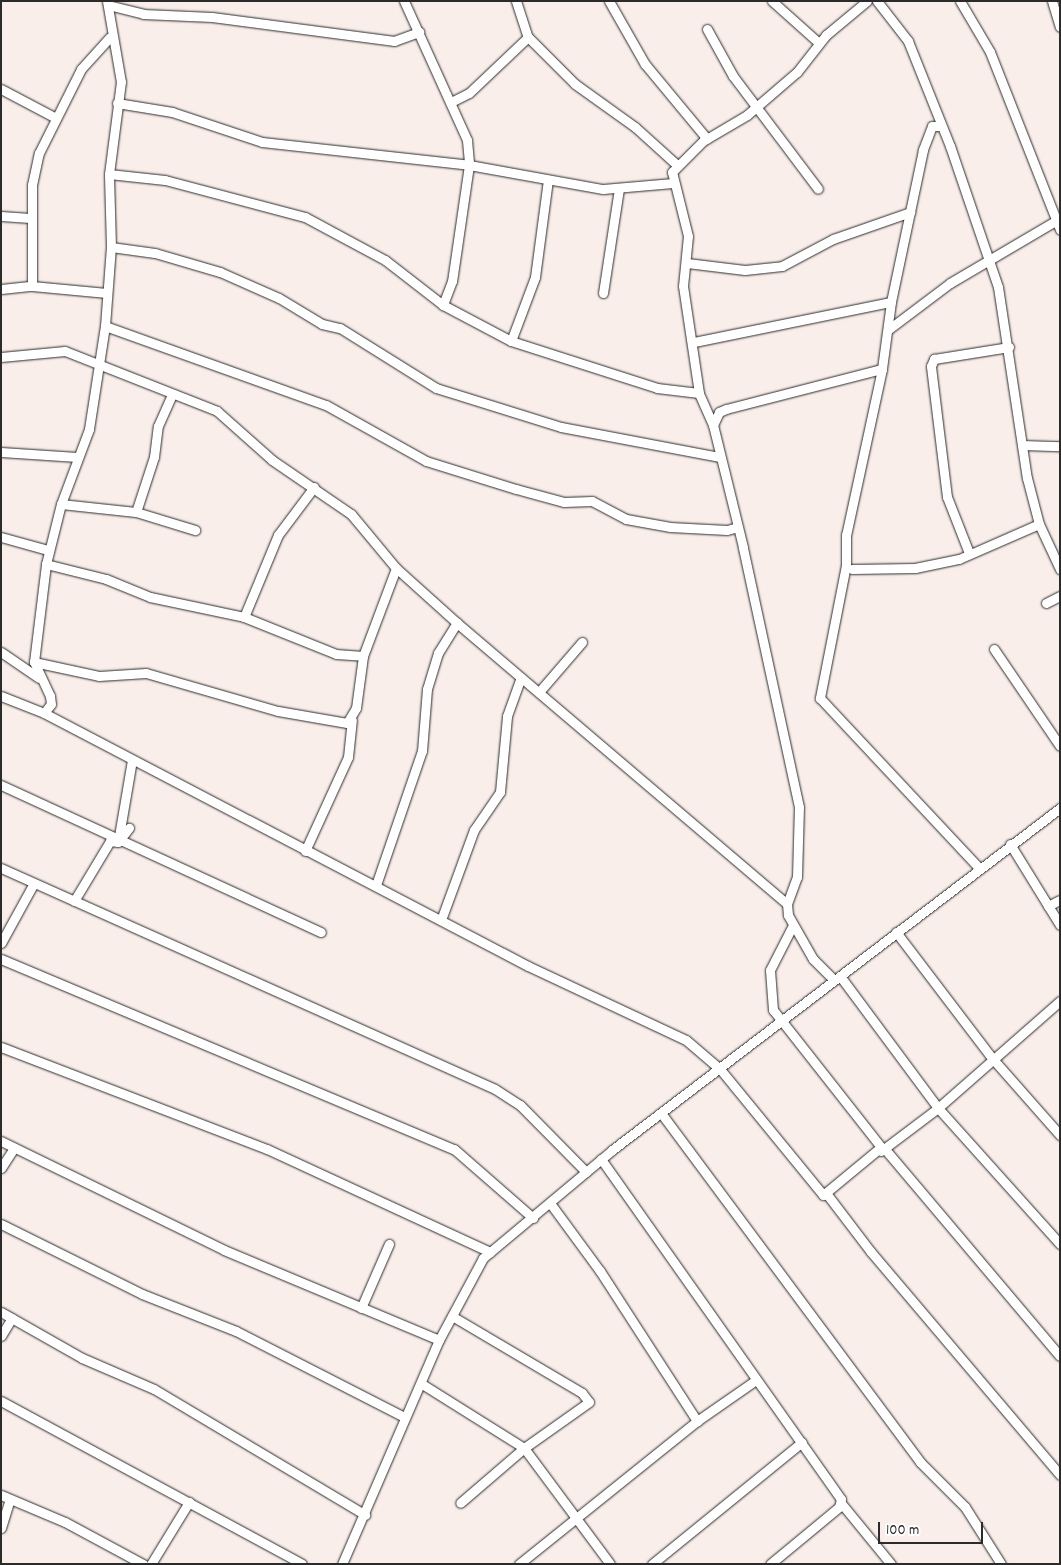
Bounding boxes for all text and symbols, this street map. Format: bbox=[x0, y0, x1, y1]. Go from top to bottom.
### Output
scale bar bbox=[881, 1512, 986, 1544]
text: 100 m bbox=[886, 1520, 919, 1542]

